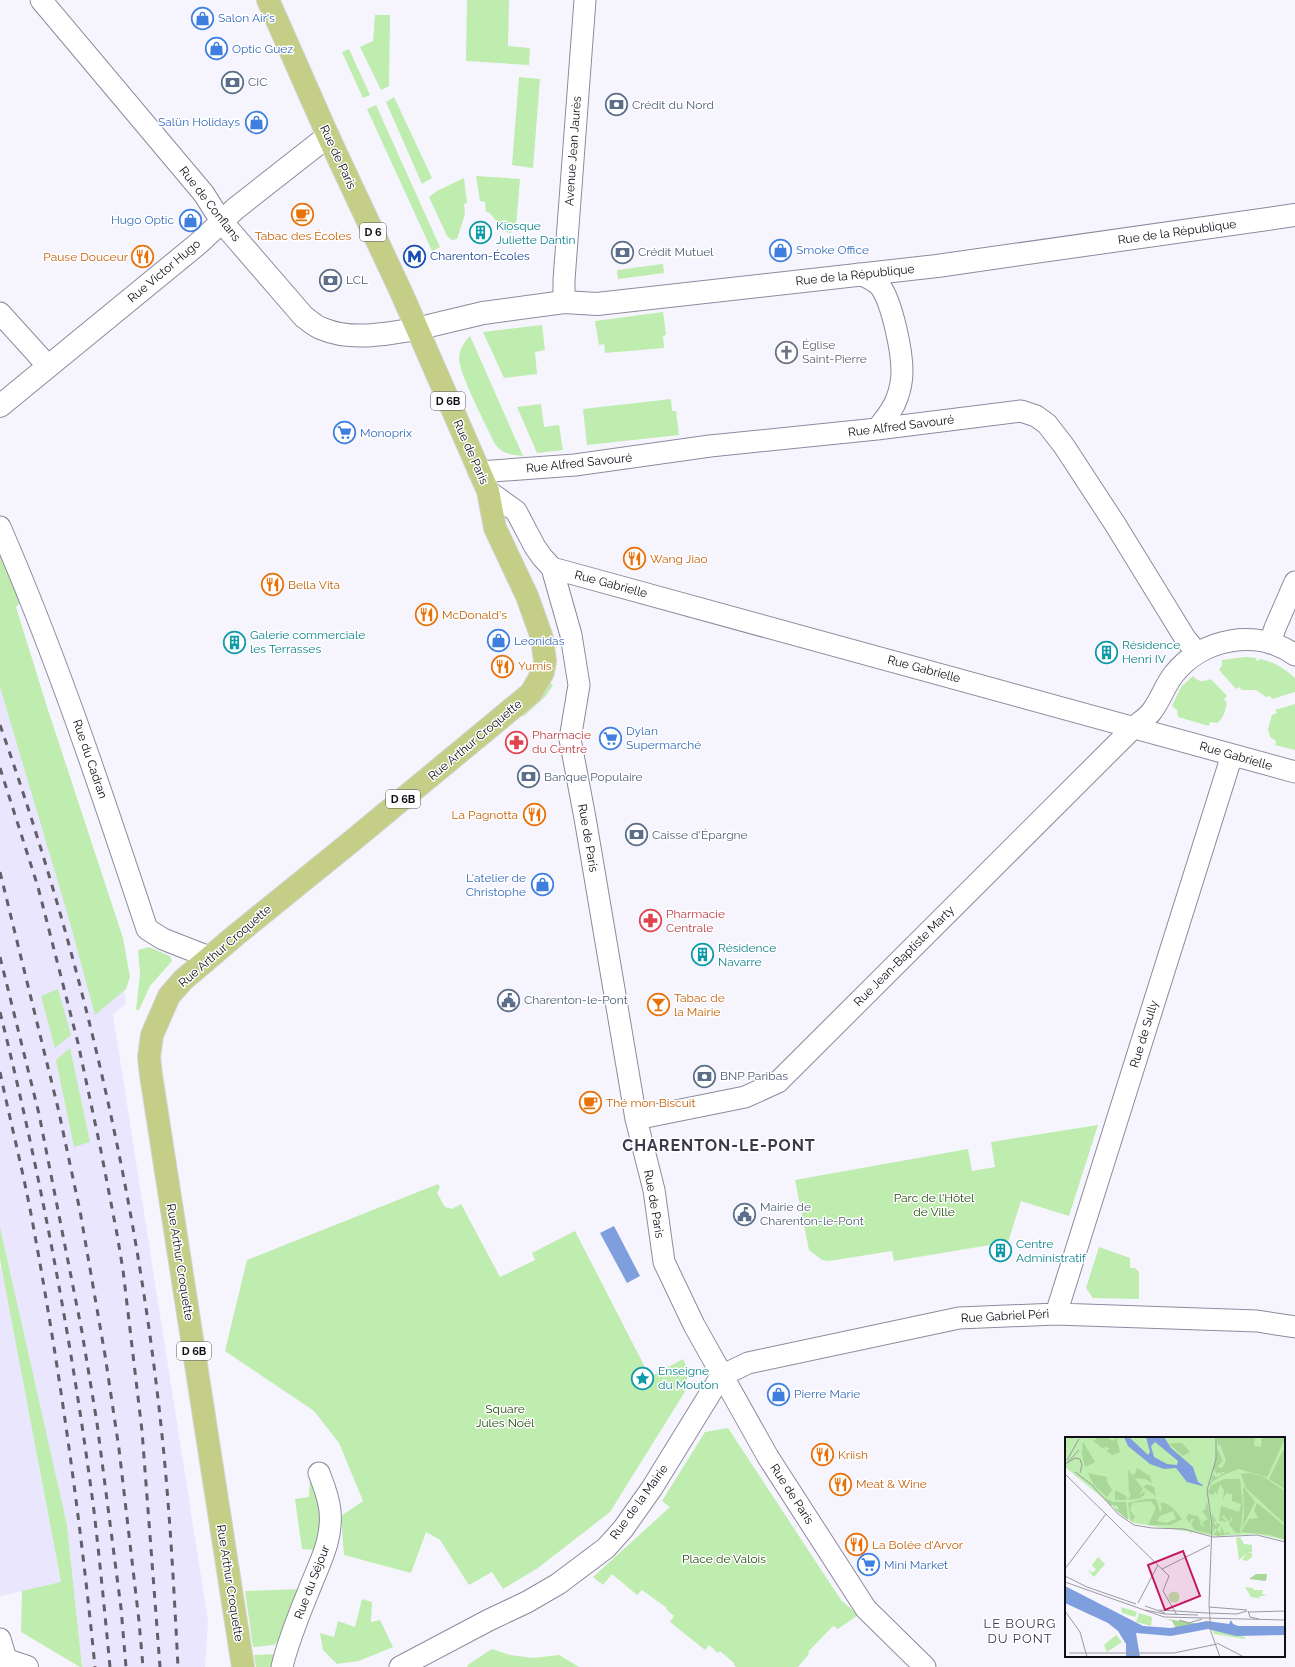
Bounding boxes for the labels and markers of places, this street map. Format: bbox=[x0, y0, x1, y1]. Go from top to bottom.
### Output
shop icon: Salon Air's bbox=[190, 5, 216, 31]
place label: Salon Air's bbox=[218, 11, 275, 25]
shop icon: Optic Guez bbox=[204, 36, 230, 62]
place label: Optic Guez bbox=[232, 42, 293, 56]
bank icon: CIC bbox=[219, 69, 245, 95]
place label: CIC bbox=[248, 75, 267, 89]
bank icon: Crédit du Nord bbox=[603, 92, 629, 118]
place label: Crédit du Nord bbox=[632, 98, 714, 112]
shop icon: Salün Holidays bbox=[243, 109, 269, 135]
place label: Salün Holidays bbox=[158, 115, 240, 129]
cafe icon: Tabac des Écoles bbox=[290, 202, 316, 228]
shop icon: Hugo Optic bbox=[177, 207, 203, 233]
place label: Hugo Optic bbox=[111, 213, 174, 227]
place label: Kiosque Juliette Dantin bbox=[496, 219, 575, 247]
building icon: Kiosque Juliette Dantin bbox=[467, 220, 493, 246]
place label: Tabac des Écoles bbox=[255, 229, 351, 243]
shop icon: Smoke Office bbox=[768, 237, 794, 263]
bank icon: Crédit Mutuel bbox=[610, 239, 636, 265]
metro station icon: Charenton-Écoles bbox=[402, 243, 428, 269]
place label: Smoke Office bbox=[796, 243, 869, 257]
restaurant icon: Pause Douceur bbox=[130, 244, 156, 270]
place label: Crédit Mutuel bbox=[638, 245, 714, 259]
place label: Charenton-Écoles bbox=[430, 249, 530, 263]
place label: Pause Douceur bbox=[43, 250, 129, 264]
bank icon: LCL bbox=[318, 267, 344, 293]
place label: LCL bbox=[346, 273, 368, 287]
place label: Église Saint-Pierre bbox=[802, 338, 867, 366]
church icon: Église Saint-Pierre bbox=[774, 339, 800, 365]
supermarket icon: Monoprix bbox=[332, 420, 358, 446]
place label: Monoprix bbox=[360, 426, 412, 440]
restaurant icon: Wang Jiao bbox=[622, 546, 648, 572]
place label: Wang Jiao bbox=[650, 552, 708, 566]
restaurant icon: Bella Vita bbox=[259, 572, 285, 598]
place label: Bella Vita bbox=[288, 578, 340, 592]
restaurant icon: McDonald's bbox=[414, 602, 440, 628]
place label: McDonald's bbox=[442, 608, 507, 622]
place label: Galerie commerciale les Terrasses bbox=[250, 628, 365, 656]
shop icon: Leonidas bbox=[485, 628, 511, 654]
building icon: Galerie commerciale les Terrasses bbox=[221, 629, 247, 655]
place label: Leonidas bbox=[514, 634, 565, 648]
place label: Résidence Henri IV bbox=[1122, 638, 1180, 666]
building icon: Résidence Henri IV bbox=[1093, 639, 1119, 665]
restaurant icon: Yumis bbox=[489, 653, 515, 679]
place label: Yumis bbox=[518, 659, 552, 673]
place label: Dylan Supermarché bbox=[626, 724, 701, 752]
supermarket icon: Dylan Supermarché bbox=[598, 725, 624, 751]
place label: Pharmacie du Centre bbox=[532, 728, 591, 756]
pharmacy icon: Pharmacie du Centre bbox=[503, 729, 529, 755]
bank icon: Banque Populaire bbox=[515, 764, 541, 790]
place label: Banque Populaire bbox=[544, 770, 643, 784]
restaurant icon: La Pagnotta bbox=[521, 802, 547, 828]
place label: La Pagnotta bbox=[451, 808, 518, 822]
bank icon: Caisse d'Épargne bbox=[623, 822, 649, 848]
place label: Caisse d'Épargne bbox=[652, 828, 748, 842]
place label: L'atelier de Christophe bbox=[466, 871, 526, 899]
shop icon: L'atelier de Christophe bbox=[529, 872, 555, 898]
place label: Pharmacie Centrale bbox=[666, 907, 725, 935]
pharmacy icon: Pharmacie Centrale bbox=[638, 908, 664, 934]
place label: Résidence Navarre bbox=[718, 941, 776, 969]
building icon: Résidence Navarre bbox=[690, 942, 716, 968]
public building icon: Charenton-le-Pont bbox=[495, 987, 521, 1013]
place label: Tabac de la Mairie bbox=[674, 991, 725, 1019]
bar icon: Tabac de la Mairie bbox=[645, 992, 671, 1018]
place label: Charenton-le-Pont bbox=[524, 993, 628, 1007]
bank icon: BNP Paribas bbox=[692, 1063, 718, 1089]
place label: BNP Paribas bbox=[720, 1069, 788, 1083]
cafe icon: Thé mon Biscuit bbox=[577, 1090, 603, 1116]
place label: Thé mon Biscuit bbox=[606, 1096, 695, 1110]
place label: Mairie de Charenton-le-Pont bbox=[760, 1200, 864, 1228]
public building icon: Mairie de Charenton-le-Pont bbox=[732, 1201, 758, 1227]
place label: Centre Administratif bbox=[1016, 1237, 1087, 1265]
building icon: Centre Administratif bbox=[987, 1238, 1013, 1264]
place label: Enseigne du Mouton bbox=[658, 1364, 718, 1392]
place icon: Enseigne du Mouton bbox=[630, 1365, 656, 1391]
shop icon: Pierre Marie bbox=[765, 1381, 791, 1407]
place label: Pierre Marie bbox=[794, 1387, 860, 1401]
restaurant icon: Kriish bbox=[810, 1442, 836, 1468]
place label: Kriish bbox=[838, 1448, 868, 1462]
restaurant icon: Meat & Wine bbox=[827, 1471, 853, 1497]
place label: Meat & Wine bbox=[856, 1477, 927, 1491]
restaurant icon: La Bolée d'Arvor bbox=[843, 1532, 869, 1558]
place label: La Bolée d'Arvor bbox=[872, 1538, 964, 1552]
supermarket icon: Mini Market bbox=[856, 1552, 882, 1578]
place label: Mini Market bbox=[884, 1558, 948, 1572]

